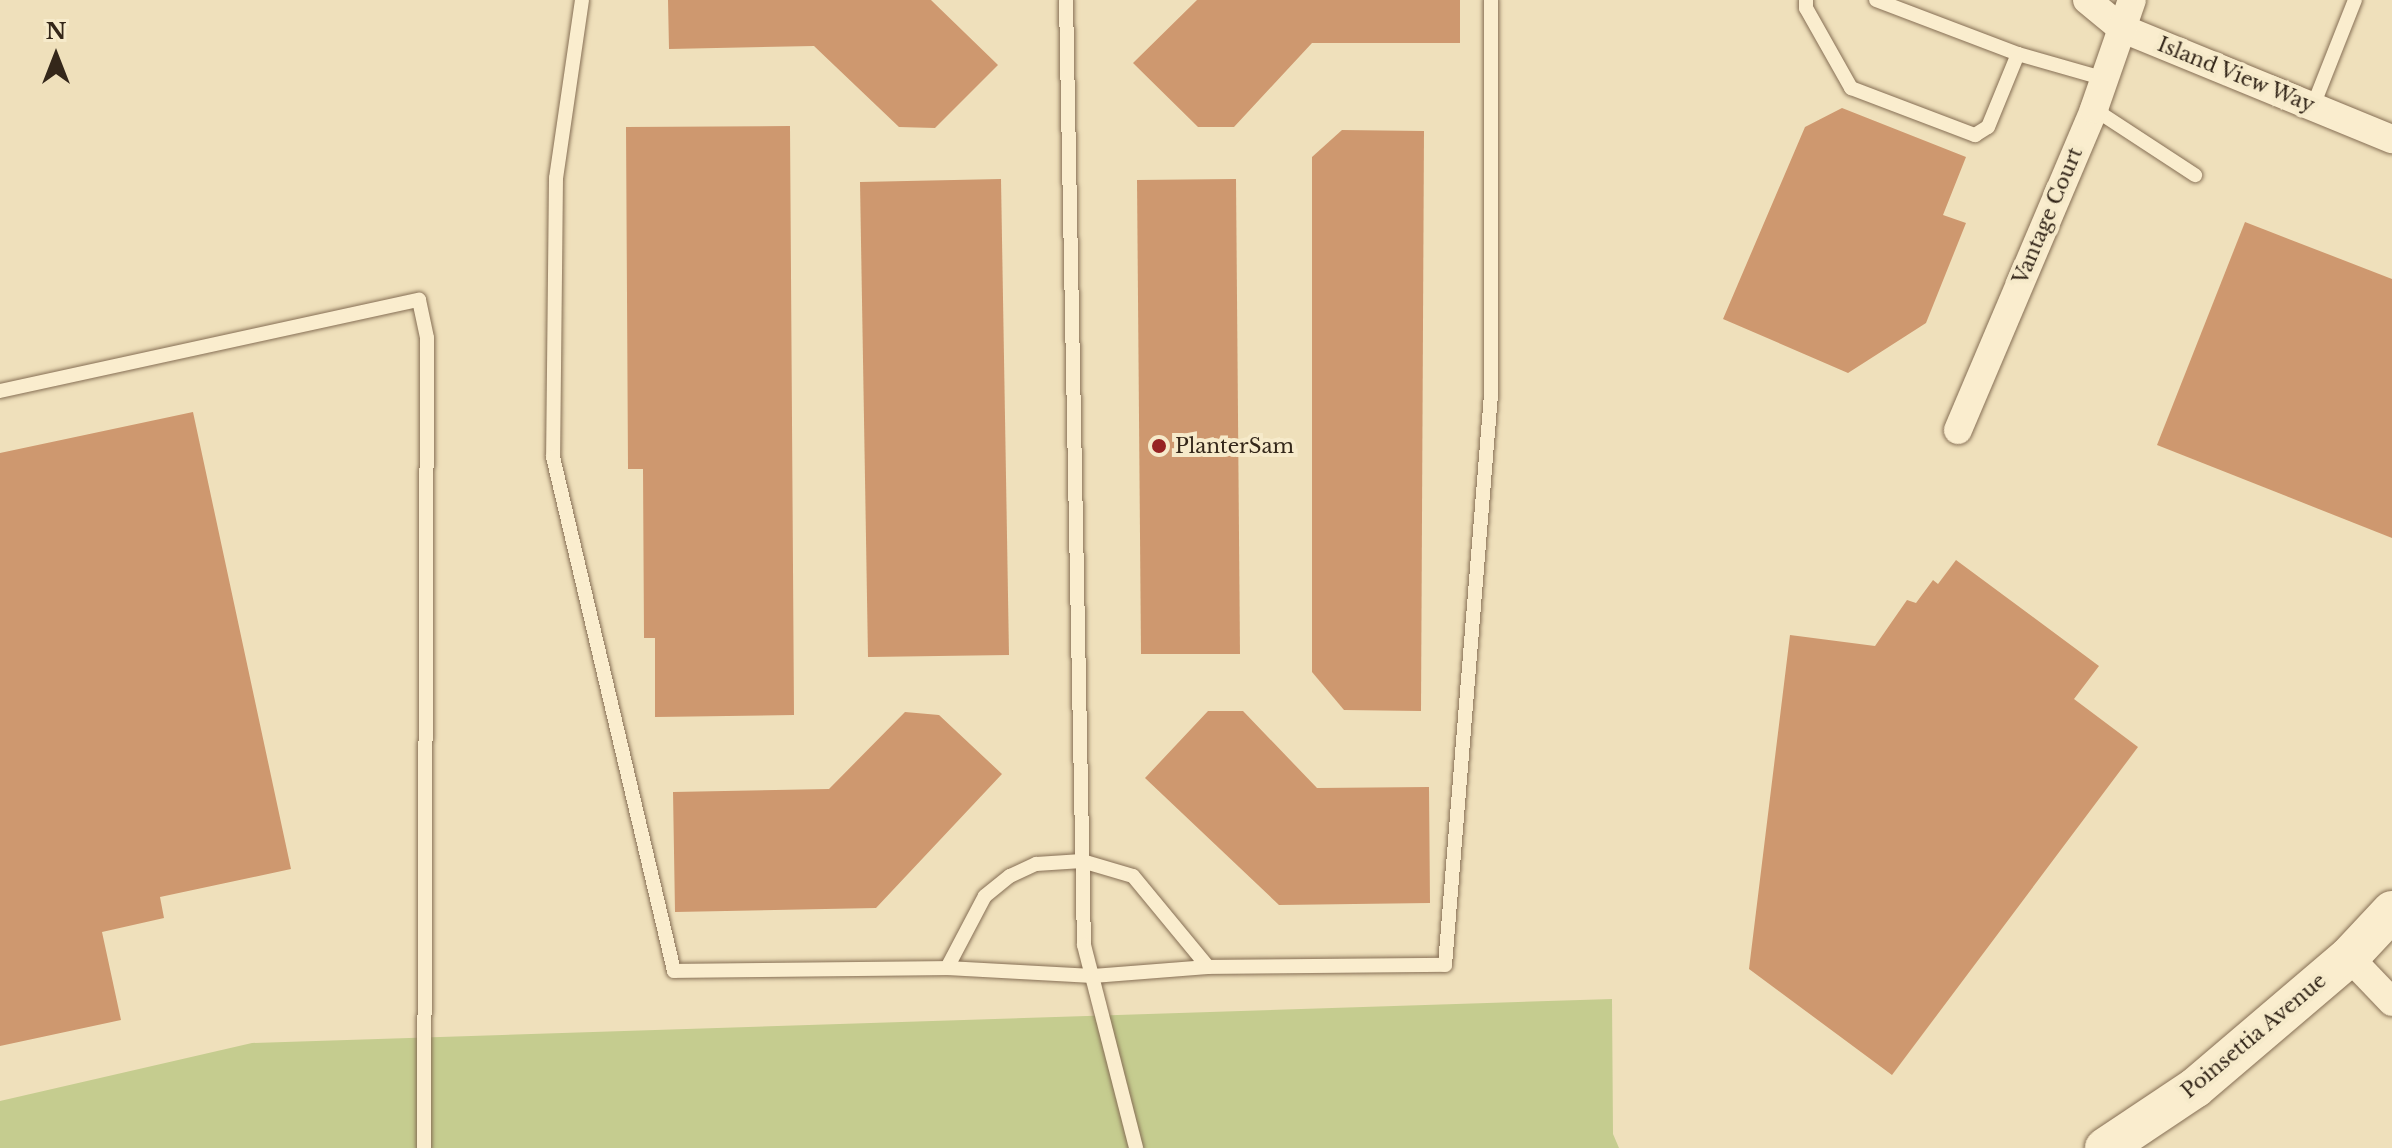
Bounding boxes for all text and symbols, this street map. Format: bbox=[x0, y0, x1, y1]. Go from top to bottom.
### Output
north arrow bbox=[16, 16, 96, 96]
text: N bbox=[46, 18, 66, 45]
street label: Island View Way bbox=[2153, 32, 2319, 118]
street label: Vantage Court bbox=[2008, 144, 2088, 288]
place label: PlanterSam bbox=[1175, 434, 1294, 458]
marker: PlanterSam bbox=[1150, 437, 1168, 455]
street label: Poinsettia Avenue bbox=[2176, 968, 2332, 1104]

